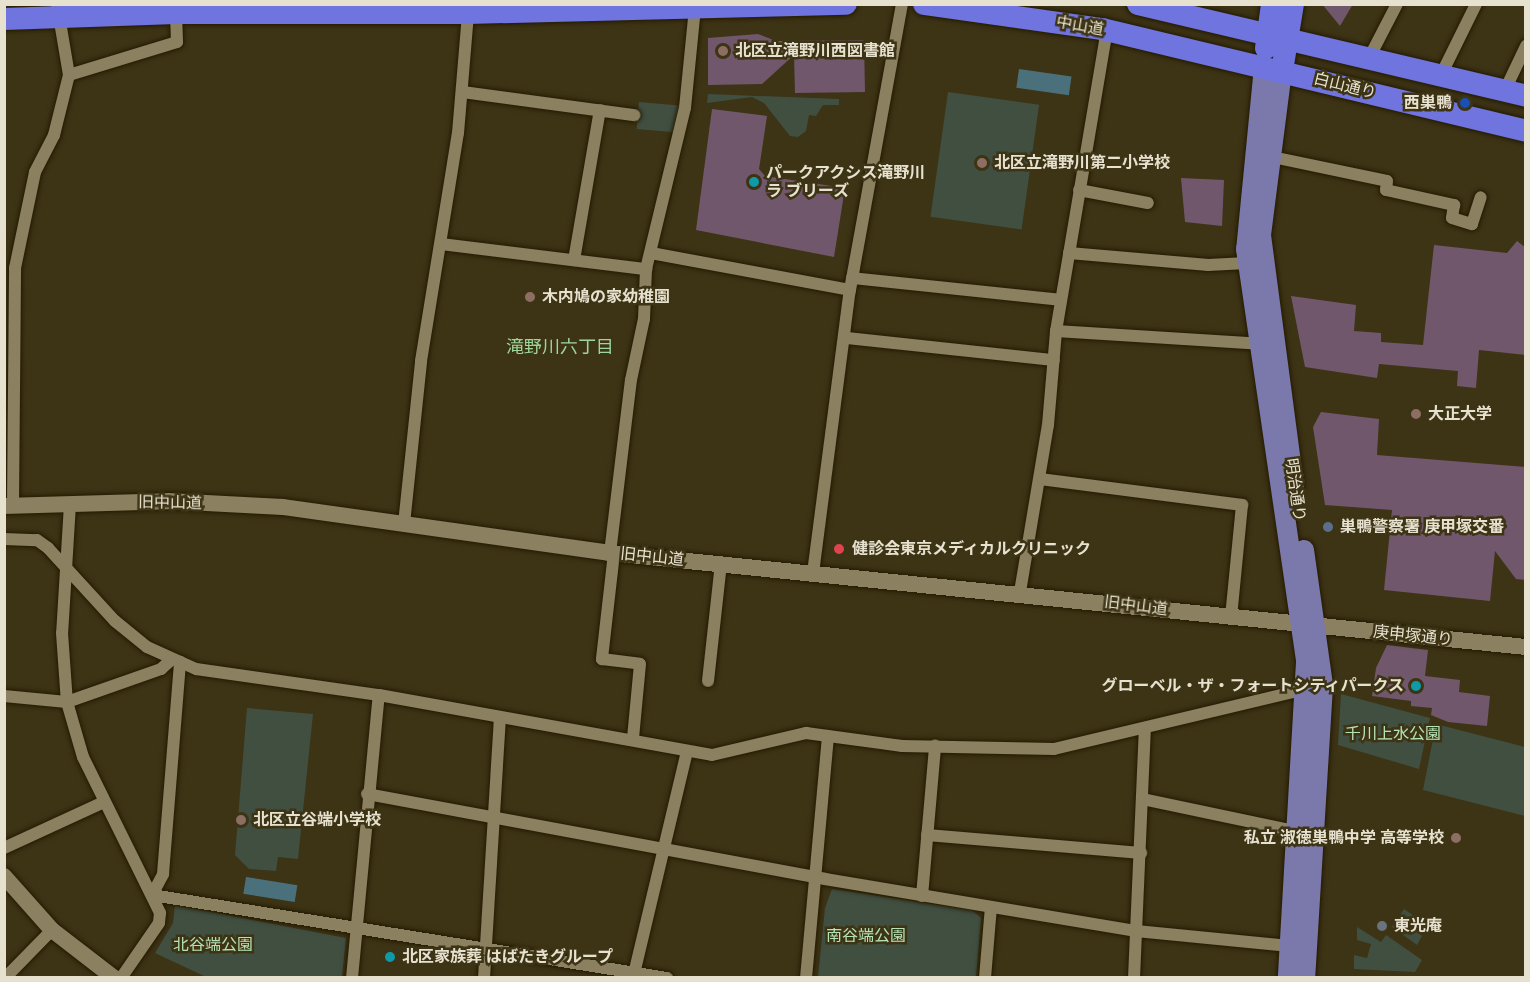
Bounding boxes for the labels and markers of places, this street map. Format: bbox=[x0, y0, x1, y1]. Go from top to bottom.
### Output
place label: 北区立滝野川西図書館 bbox=[735, 41, 895, 61]
marker: 北区立滝野川西図書館 bbox=[716, 44, 730, 58]
place label: 西巣鴨 bbox=[1404, 93, 1452, 113]
marker: 西巣鴨 bbox=[1456, 94, 1474, 112]
place label: 北区立滝野川第二小学校 bbox=[994, 153, 1170, 173]
marker: 北区立滝野川第二小学校 bbox=[975, 156, 989, 170]
place label: パークアクシス滝野川 ラ ブリーズ bbox=[766, 163, 926, 201]
marker: パークアクシス滝野川 ラ ブリーズ bbox=[747, 175, 761, 189]
place label: 木内鳩の家幼稚園 bbox=[542, 287, 670, 307]
marker: 木内鳩の家幼稚園 bbox=[523, 290, 537, 304]
place label: 大正大学 bbox=[1428, 404, 1492, 424]
marker: 大正大学 bbox=[1409, 407, 1423, 421]
place label: 巣鴨警察署 庚甲塚交番 bbox=[1340, 517, 1504, 537]
marker: 巣鴨警察署 庚甲塚交番 bbox=[1321, 520, 1335, 534]
place label: 健診会東京メディカルクリニック bbox=[852, 539, 1092, 559]
marker: 健診会東京メディカルクリニック bbox=[830, 540, 848, 558]
place label: グローベル・ザ・フォートシティパークス bbox=[1100, 676, 1404, 696]
marker: グローベル・ザ・フォートシティパークス bbox=[1409, 679, 1423, 693]
place label: 北区立谷端小学校 bbox=[253, 810, 381, 830]
marker: 北区立谷端小学校 bbox=[234, 813, 248, 827]
place label: 私立 淑徳巣鴨中学 高等学校 bbox=[1244, 828, 1444, 848]
marker: 私立 淑徳巣鴨中学 高等学校 bbox=[1449, 831, 1463, 845]
place label: 東光庵 bbox=[1394, 916, 1442, 936]
marker: 東光庵 bbox=[1375, 919, 1389, 933]
place label: 北区家族葬 はばたきグループ bbox=[402, 947, 614, 967]
marker: 北区家族葬 はばたきグループ bbox=[383, 950, 397, 964]

